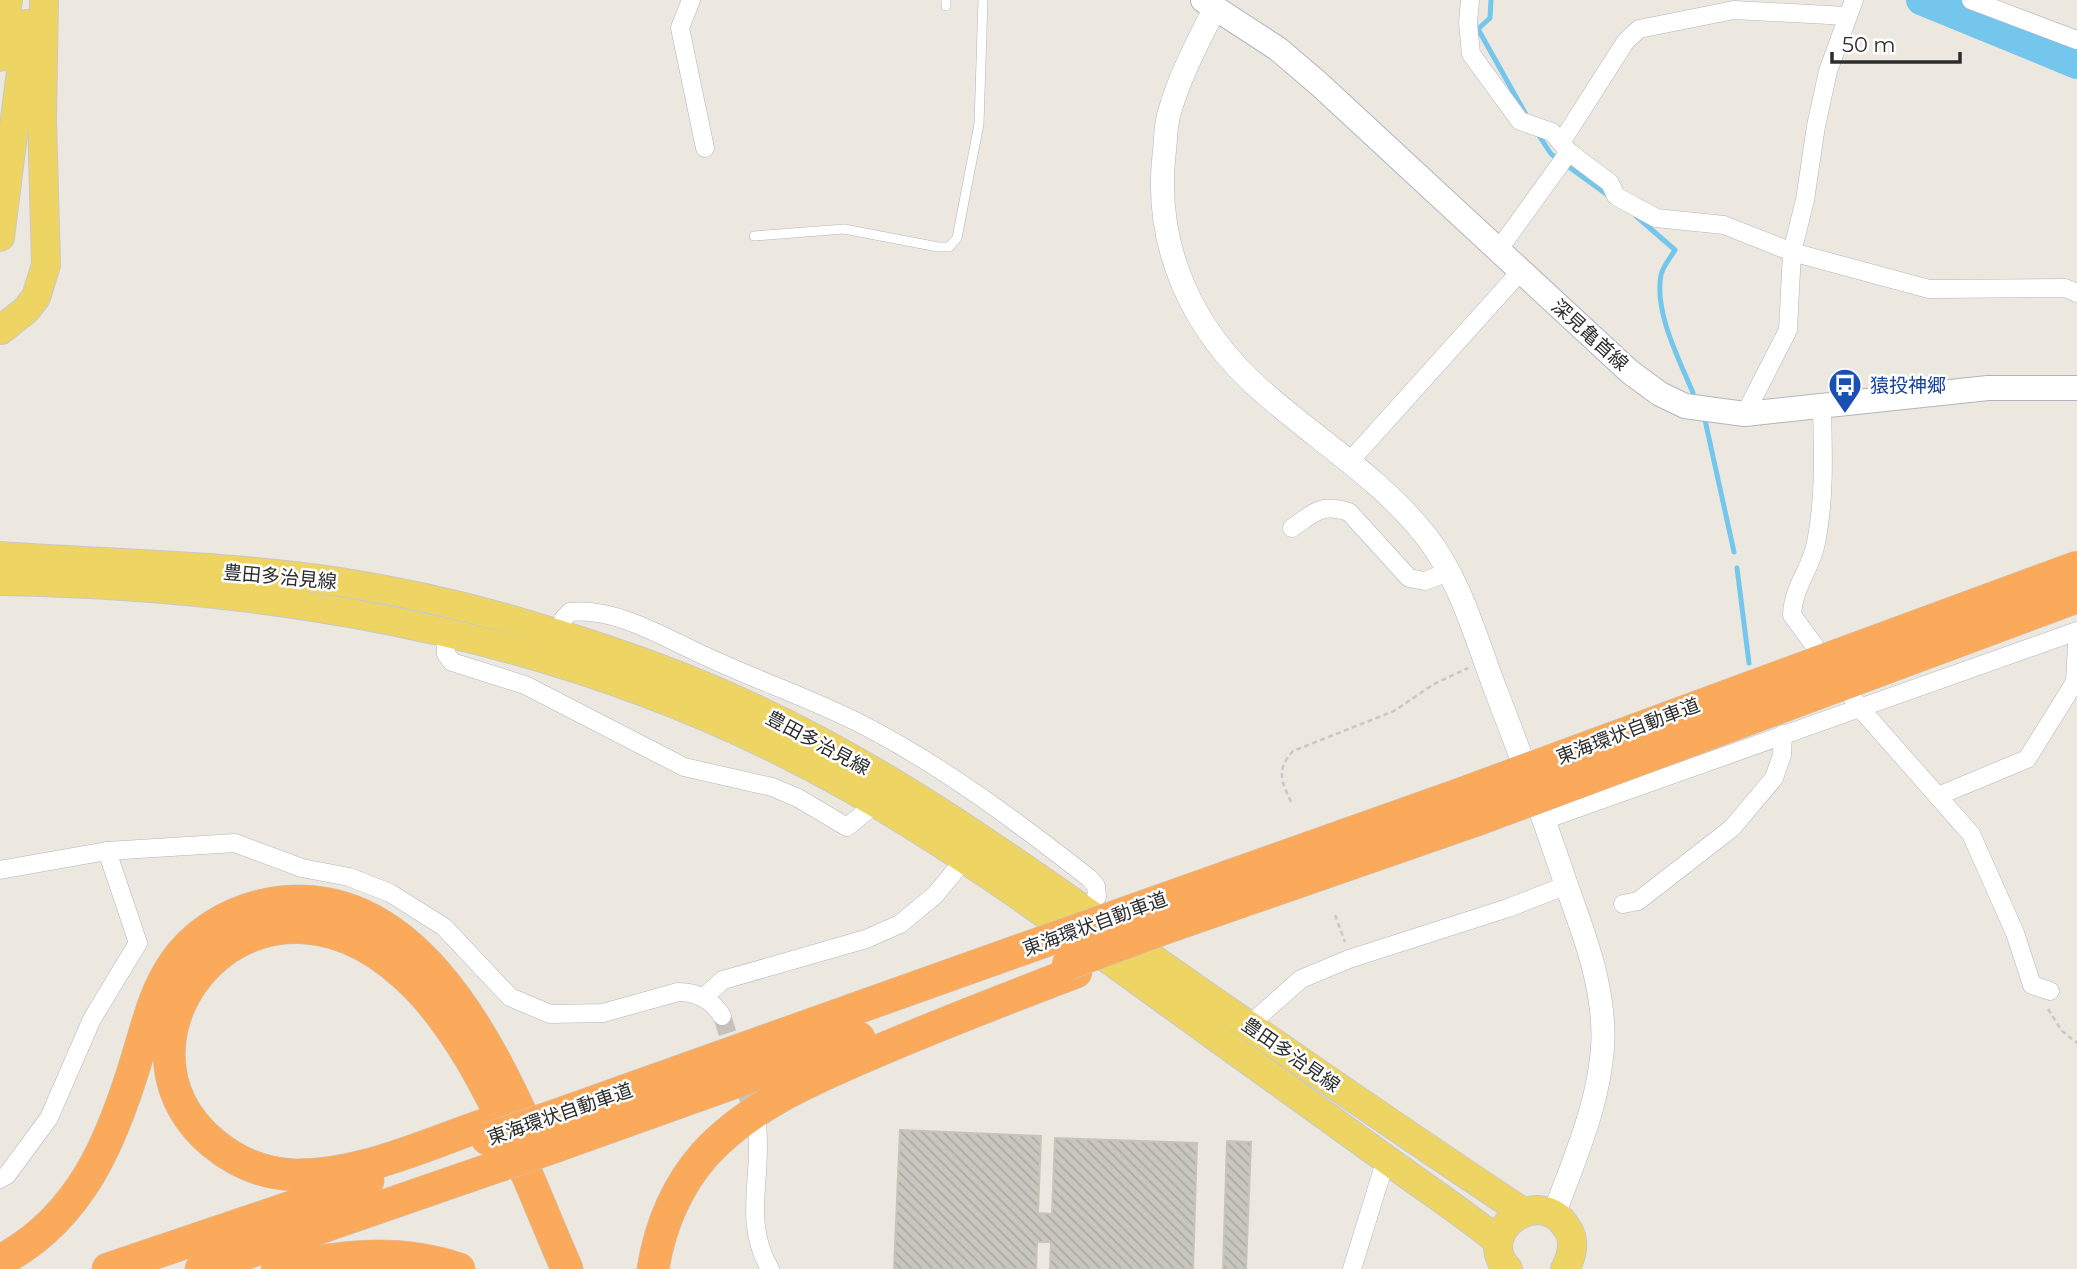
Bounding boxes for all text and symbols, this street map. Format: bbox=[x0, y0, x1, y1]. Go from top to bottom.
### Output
scale bar bbox=[1832, 21, 1960, 65]
text: 50 m bbox=[1842, 32, 1896, 57]
street label: 深見亀首線 bbox=[1547, 295, 1633, 375]
bus stop icon: 猿投神郷 bbox=[1826, 366, 1864, 415]
place label: 猿投神郷 bbox=[1870, 374, 1946, 397]
street label: 豊田多治見線 bbox=[222, 561, 338, 593]
street label: 東海環状自動車道 bbox=[1553, 693, 1703, 769]
street label: 豊田多治見線 bbox=[762, 706, 874, 780]
street label: 東海環状自動車道 bbox=[1020, 887, 1170, 961]
street label: 豊田多治見線 bbox=[1238, 1013, 1344, 1097]
street label: 東海環状自動車道 bbox=[484, 1078, 636, 1150]

